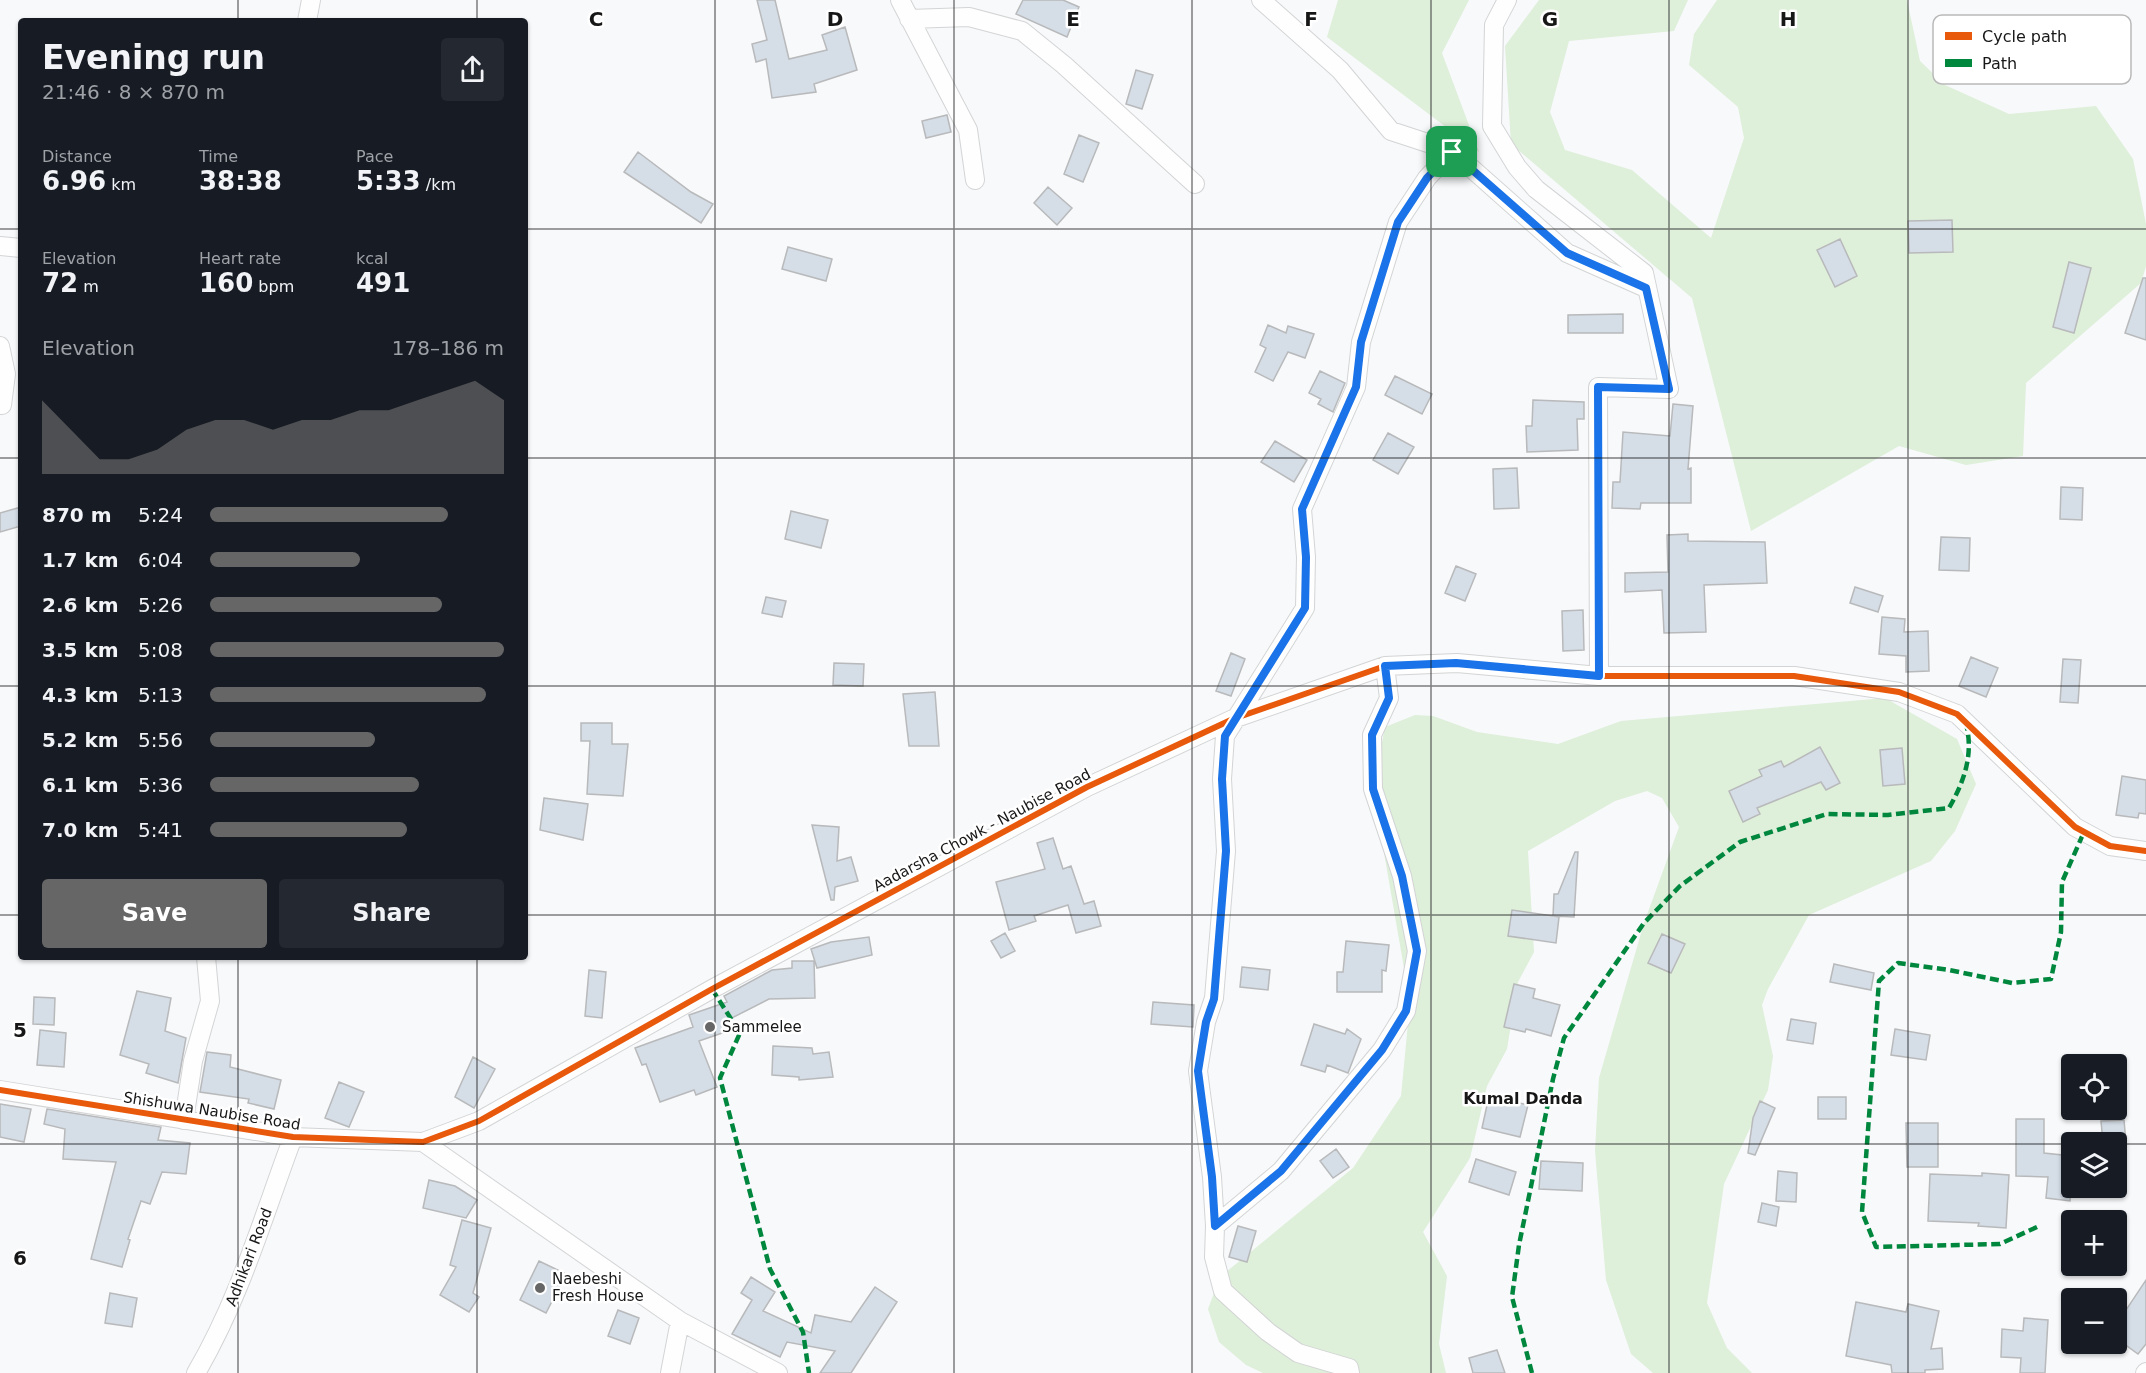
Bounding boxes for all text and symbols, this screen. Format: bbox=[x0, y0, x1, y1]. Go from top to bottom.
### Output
text: C bbox=[589, 7, 603, 31]
text: D bbox=[827, 7, 843, 31]
text: E bbox=[1066, 7, 1080, 31]
text: F bbox=[1304, 7, 1318, 31]
text: G bbox=[1542, 7, 1558, 31]
text: H bbox=[1780, 7, 1796, 31]
legend bbox=[1933, 15, 2131, 84]
text: Cycle path bbox=[1982, 27, 2067, 46]
text: Evening run bbox=[42, 38, 265, 77]
button: share bbox=[441, 38, 504, 101]
text: Path bbox=[1982, 54, 2017, 73]
text: 21:46 · 8 × 870 m bbox=[42, 80, 225, 104]
pin bbox=[1426, 126, 1477, 177]
icon: arrive bbox=[1435, 135, 1468, 168]
text: Distance bbox=[42, 147, 112, 166]
text: Time bbox=[199, 147, 238, 166]
text: Pace bbox=[356, 147, 393, 166]
text: 6.96 bbox=[42, 166, 106, 196]
text: 38:38 bbox=[199, 166, 282, 196]
text: 5:33 bbox=[356, 166, 421, 196]
text: km bbox=[106, 175, 136, 194]
text: /km bbox=[421, 175, 456, 194]
text: Elevation bbox=[42, 249, 116, 268]
text: Heart rate bbox=[199, 249, 281, 268]
text: kcal bbox=[356, 249, 388, 268]
text: 72 bbox=[42, 268, 78, 298]
text: 160 bbox=[199, 268, 253, 298]
text: 491 bbox=[356, 268, 410, 298]
text: m bbox=[78, 277, 99, 296]
text: bpm bbox=[253, 277, 294, 296]
text: Elevation bbox=[42, 336, 135, 360]
text: 178–186 m bbox=[392, 336, 504, 360]
text: 870 m bbox=[42, 503, 112, 527]
text: 5:24 bbox=[138, 503, 183, 527]
text: 1.7 km bbox=[42, 548, 119, 572]
text: 6:04 bbox=[138, 548, 183, 572]
text: 2.6 km bbox=[42, 593, 119, 617]
text: 5:26 bbox=[138, 593, 183, 617]
text: 3.5 km bbox=[42, 638, 119, 662]
text: 5:08 bbox=[138, 638, 183, 662]
text: 4.3 km bbox=[42, 683, 119, 707]
text: 5:13 bbox=[138, 683, 183, 707]
text: 5.2 km bbox=[42, 728, 119, 752]
text: 5:56 bbox=[138, 728, 183, 752]
street label: Aadarsha Chowk - Naubise Road bbox=[870, 765, 1094, 895]
text: 6.1 km bbox=[42, 773, 119, 797]
text: 5:36 bbox=[138, 773, 183, 797]
text: 7.0 km bbox=[42, 818, 119, 842]
text: 5:41 bbox=[138, 818, 183, 842]
button: Save bbox=[42, 879, 267, 948]
button: Share bbox=[279, 879, 504, 948]
text: 5 bbox=[13, 1018, 27, 1042]
place label: Sammelee bbox=[722, 1018, 802, 1036]
marker: Sammelee bbox=[703, 1020, 717, 1034]
map controls bbox=[2061, 1054, 2127, 1354]
button: locate bbox=[2061, 1054, 2127, 1120]
street label: Shishuwa Naubise Road bbox=[122, 1088, 302, 1134]
district label: Kumal Danda bbox=[1463, 1089, 1583, 1108]
button: layers bbox=[2061, 1132, 2127, 1198]
street label: Adhikari Road bbox=[222, 1205, 276, 1309]
button: + bbox=[2061, 1210, 2127, 1276]
text: 6 bbox=[13, 1246, 27, 1270]
place label: Naebeshi Fresh House bbox=[552, 1270, 644, 1305]
marker: Naebeshi Fresh House bbox=[533, 1281, 547, 1295]
button: − bbox=[2061, 1288, 2127, 1354]

